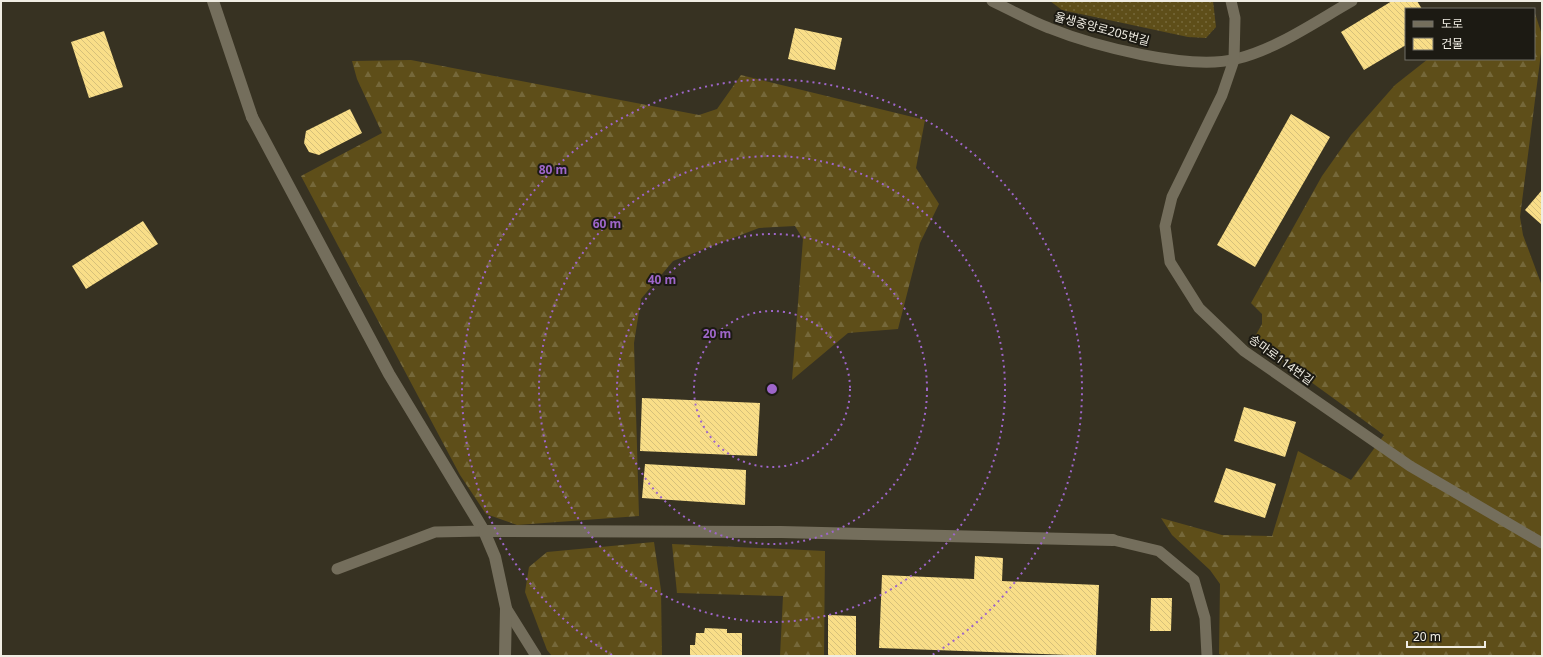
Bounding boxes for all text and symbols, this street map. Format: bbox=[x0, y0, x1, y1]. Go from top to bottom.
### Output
street label: 율생중앙로205번길 bbox=[1053, 8, 1152, 49]
legend bbox=[1405, 8, 1535, 60]
text: 도로 bbox=[1441, 15, 1463, 32]
text: 건물 bbox=[1441, 35, 1463, 52]
text: 80 m bbox=[539, 161, 567, 178]
text: 60 m bbox=[593, 215, 621, 232]
text: 40 m bbox=[648, 271, 676, 288]
text: 20 m bbox=[703, 325, 731, 342]
street label: 송마로114번길 bbox=[1246, 330, 1317, 389]
centre of rings bbox=[765, 382, 779, 396]
scale bar bbox=[1407, 623, 1485, 649]
text: 20 m bbox=[1413, 628, 1441, 645]

